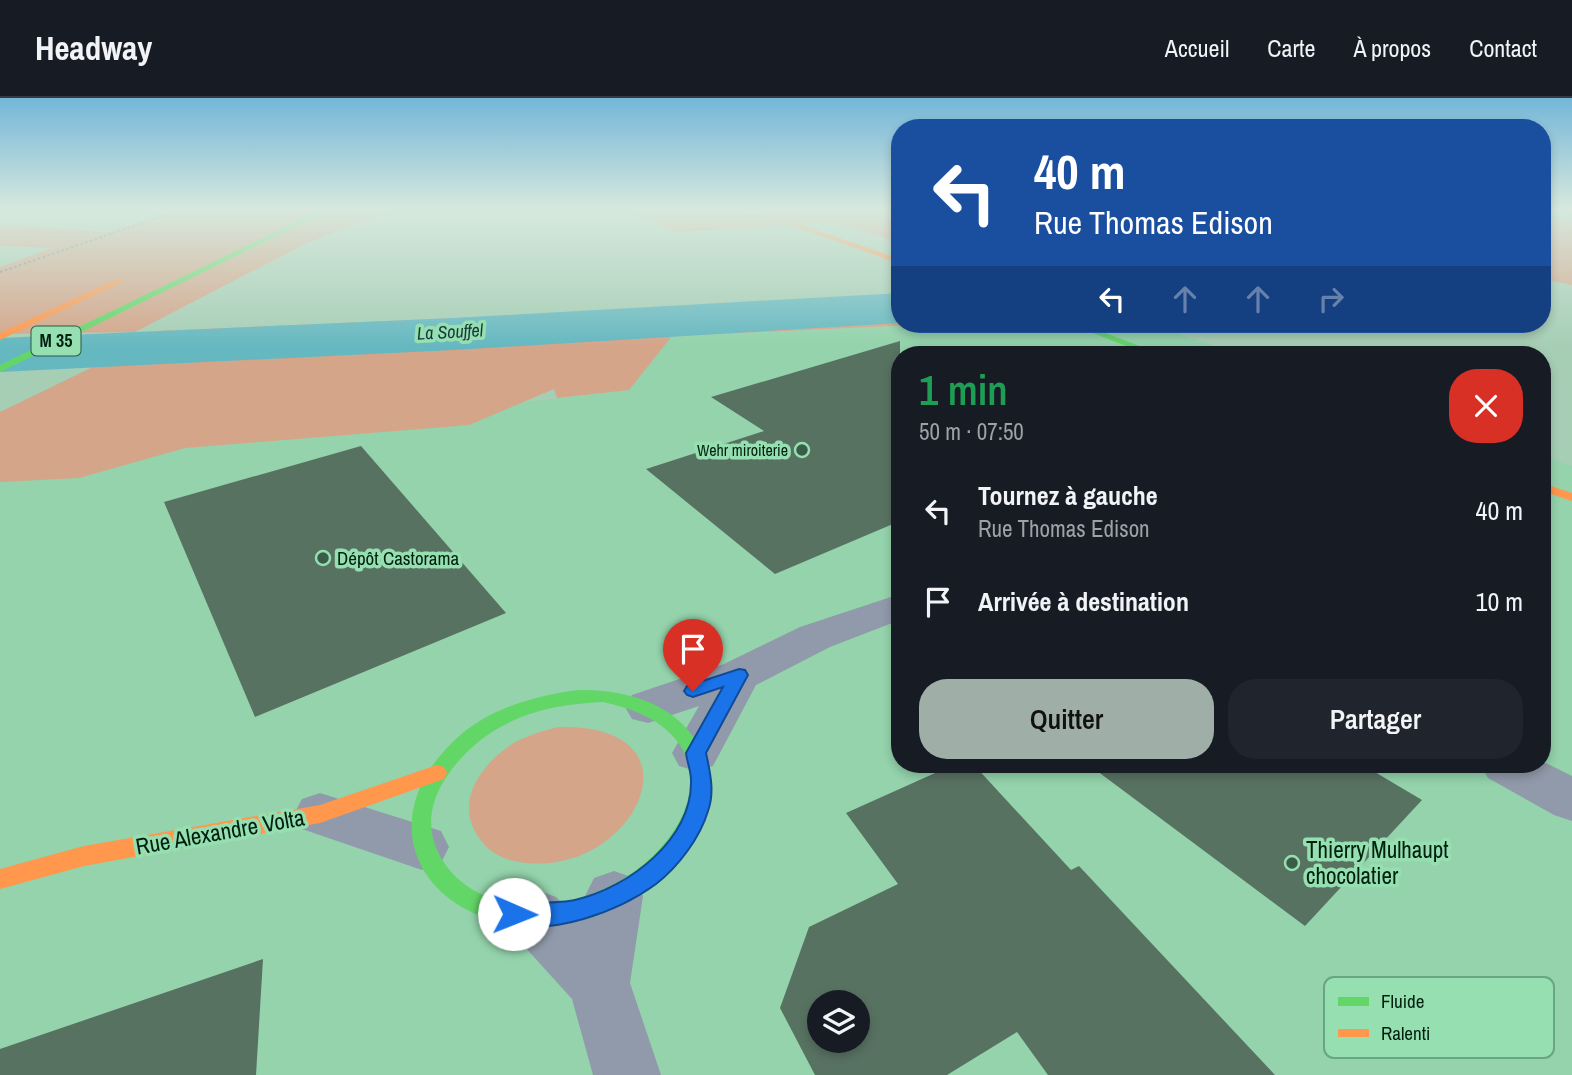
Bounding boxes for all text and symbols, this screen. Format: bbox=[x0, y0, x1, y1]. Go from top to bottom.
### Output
text: Headway bbox=[35, 26, 152, 70]
text: Accueil bbox=[1165, 32, 1229, 64]
text: Carte bbox=[1267, 32, 1315, 64]
text: À propos bbox=[1353, 32, 1431, 64]
text: Contact bbox=[1469, 32, 1537, 64]
text: 40 m bbox=[1034, 138, 1126, 204]
icon: left bbox=[919, 147, 1010, 238]
text: Rue Thomas Edison bbox=[1034, 201, 1273, 244]
icon: left bbox=[1093, 280, 1131, 318]
icon: ahead bbox=[1166, 280, 1204, 318]
icon: ahead bbox=[1239, 280, 1277, 318]
icon: right bbox=[1312, 280, 1350, 318]
water label: La Souffel bbox=[416, 317, 484, 346]
road number: M 35 bbox=[32, 327, 80, 356]
text: 1 min bbox=[919, 362, 1008, 418]
button: close bbox=[1449, 369, 1523, 443]
text: 50 m · 07:50 bbox=[919, 416, 1024, 447]
place label: Wehr miroiterie bbox=[697, 439, 788, 461]
marker: Wehr miroiterie bbox=[794, 442, 810, 458]
text: Tournez à gauche bbox=[978, 478, 1158, 513]
icon: left bbox=[919, 492, 957, 530]
text: 40 m bbox=[1476, 493, 1523, 528]
text: Rue Thomas Edison bbox=[978, 513, 1150, 544]
place label: Dépôt Castorama bbox=[337, 545, 459, 571]
marker: Dépôt Castorama bbox=[315, 550, 331, 566]
icon: arrive bbox=[919, 583, 957, 621]
text: Arrivée à destination bbox=[978, 584, 1189, 619]
text: 10 m bbox=[1476, 584, 1523, 619]
pin bbox=[663, 619, 723, 691]
icon: arrive bbox=[674, 630, 712, 668]
button: Quitter bbox=[919, 679, 1214, 759]
button: Partager bbox=[1228, 679, 1523, 759]
street label: Rue Alexandre Volta bbox=[133, 801, 307, 862]
place label: Thierry Mulhaupt chocolatier bbox=[1306, 834, 1449, 891]
marker: Thierry Mulhaupt chocolatier bbox=[1284, 855, 1300, 871]
position arrow bbox=[477, 877, 551, 951]
legend bbox=[1324, 977, 1554, 1058]
text: Fluide bbox=[1381, 988, 1424, 1014]
map controls bbox=[807, 990, 870, 1053]
button: layers bbox=[807, 990, 870, 1053]
text: Ralenti bbox=[1381, 1020, 1430, 1046]

